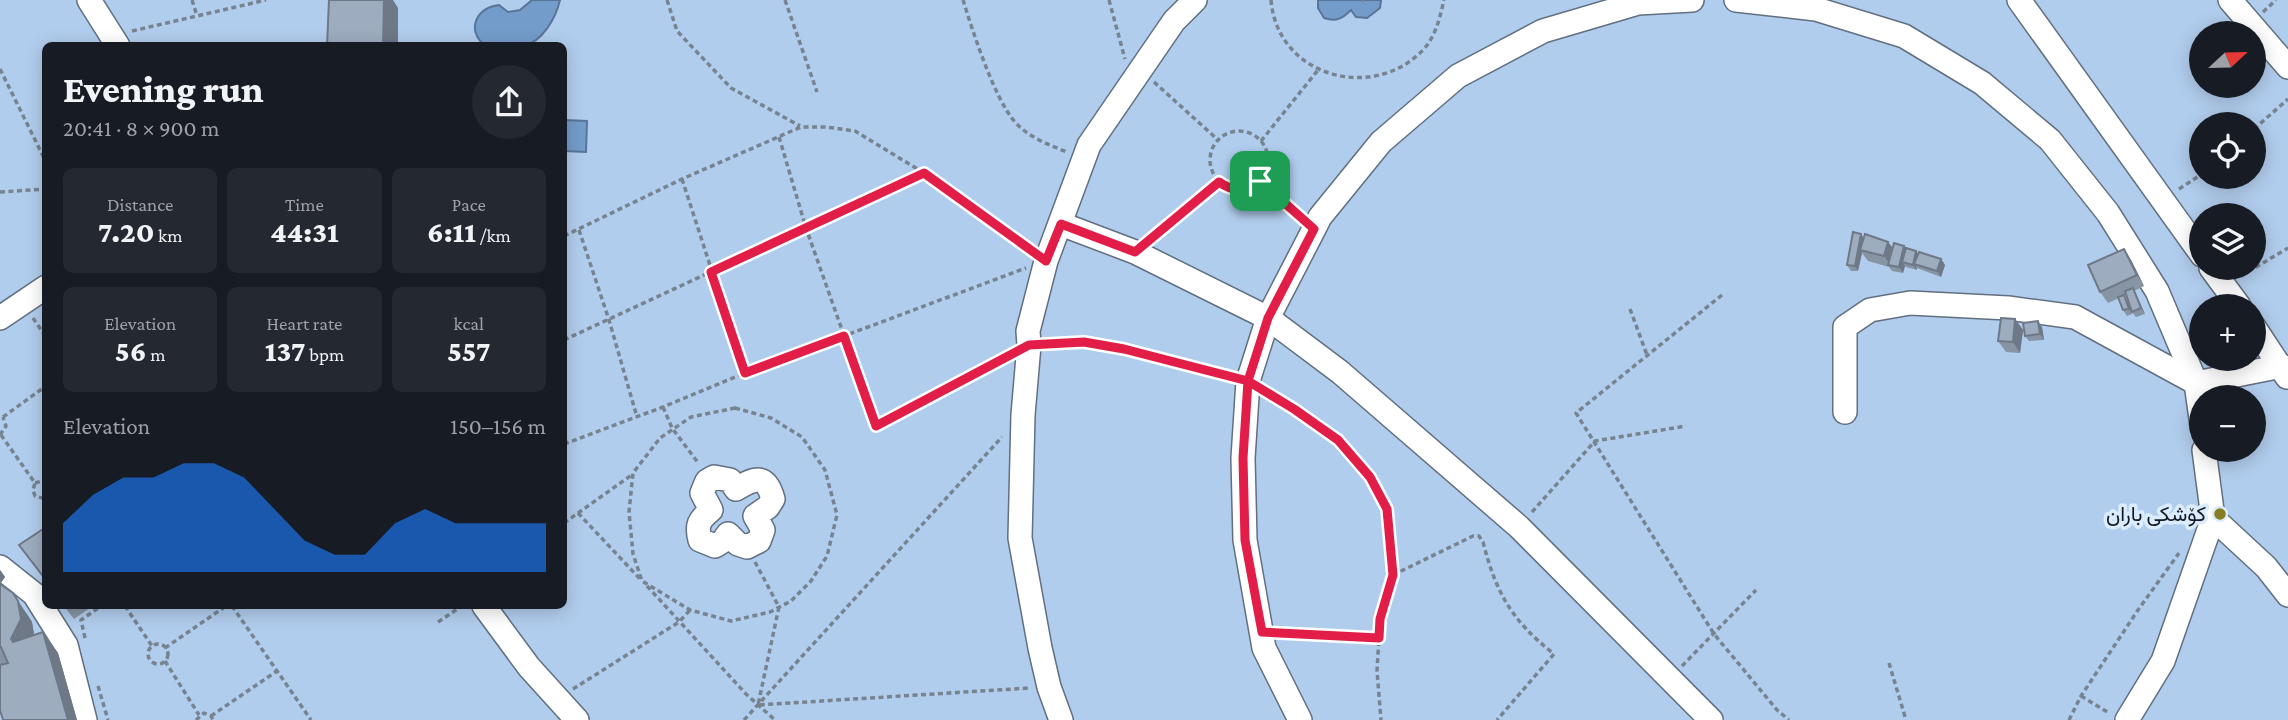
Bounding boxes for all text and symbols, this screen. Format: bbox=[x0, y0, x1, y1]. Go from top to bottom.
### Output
north arrow bbox=[2189, 21, 2266, 98]
map controls bbox=[2189, 21, 2266, 462]
button: share bbox=[472, 65, 546, 139]
text: Evening run bbox=[63, 68, 264, 110]
button: locate bbox=[2189, 112, 2266, 189]
text: 20:41 · 8 × 900 m bbox=[63, 115, 219, 141]
pin bbox=[1230, 151, 1290, 211]
icon: arrive bbox=[1241, 162, 1279, 200]
text: Distance bbox=[107, 194, 173, 215]
text: Time bbox=[285, 194, 324, 215]
text: Pace bbox=[452, 194, 486, 215]
button: layers bbox=[2189, 203, 2266, 280]
text: 7.20 bbox=[98, 215, 155, 248]
text: 44:31 bbox=[270, 215, 339, 248]
text: 6:11 bbox=[427, 215, 476, 248]
text: km bbox=[155, 225, 182, 246]
text: /km bbox=[476, 225, 511, 246]
button: + bbox=[2189, 294, 2266, 371]
text: Elevation bbox=[104, 313, 176, 334]
text: Heart rate bbox=[267, 313, 342, 334]
text: kcal bbox=[454, 313, 484, 334]
text: 56 bbox=[115, 334, 147, 367]
text: 137 bbox=[265, 334, 306, 367]
text: 557 bbox=[447, 334, 491, 367]
text: m bbox=[147, 344, 165, 365]
text: bpm bbox=[306, 344, 344, 365]
button: − bbox=[2189, 385, 2266, 462]
text: Elevation bbox=[63, 413, 150, 439]
text: 150–156 m bbox=[450, 413, 546, 439]
place label: کۆشکی باران bbox=[2106, 502, 2206, 527]
marker: کۆشکی باران bbox=[2212, 506, 2228, 522]

